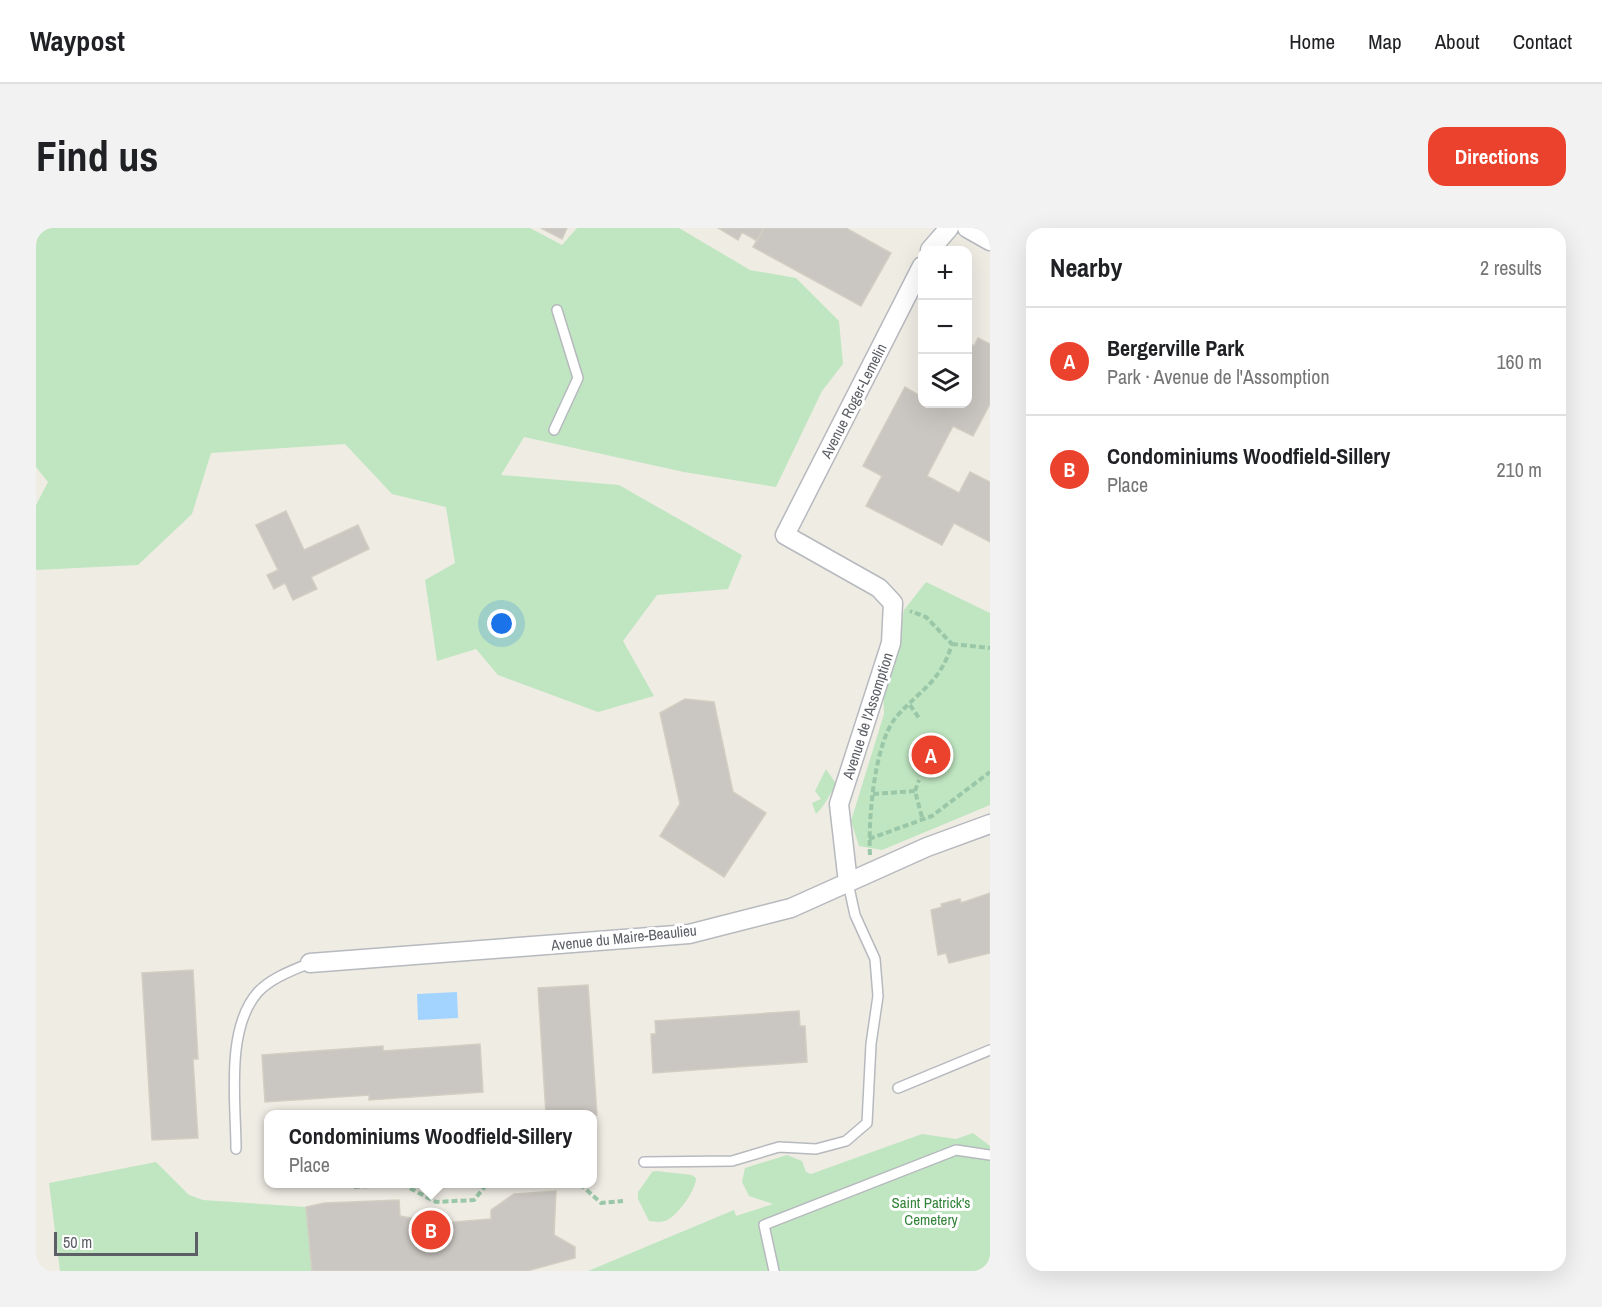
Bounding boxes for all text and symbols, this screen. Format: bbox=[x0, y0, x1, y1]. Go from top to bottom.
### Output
text: Waypost bbox=[30, 22, 125, 60]
text: Home bbox=[1289, 27, 1335, 56]
text: Map bbox=[1368, 27, 1402, 56]
text: About bbox=[1435, 27, 1480, 56]
text: Contact bbox=[1513, 27, 1572, 56]
button: Directions bbox=[1428, 127, 1566, 186]
text: Find us bbox=[36, 128, 158, 184]
map controls bbox=[918, 246, 972, 408]
button: + bbox=[918, 246, 972, 300]
text: Nearby bbox=[1050, 250, 1122, 285]
text: 2 results bbox=[1480, 254, 1542, 281]
button: − bbox=[918, 300, 972, 354]
text: Bergerville Park bbox=[1107, 333, 1244, 363]
street label: Avenue Roger-Lemelin bbox=[815, 340, 892, 463]
text: A bbox=[1064, 348, 1075, 375]
text: 160 m bbox=[1496, 348, 1542, 375]
button: layers bbox=[918, 354, 972, 408]
text: Park · Avenue de l'Assomption bbox=[1107, 363, 1330, 390]
text: Condominiums Woodfield-Sillery bbox=[1107, 441, 1390, 471]
text: B bbox=[1064, 456, 1075, 483]
text: 210 m bbox=[1496, 456, 1542, 483]
text: Place bbox=[1107, 471, 1148, 498]
your location bbox=[487, 609, 516, 638]
street label: Avenue de l'Assomption bbox=[837, 650, 898, 783]
pin: A bbox=[912, 732, 950, 778]
street label: Avenue du Maire-Beaulieu bbox=[549, 919, 698, 956]
popup bbox=[264, 1110, 597, 1188]
text: Condominiums Woodfield-Sillery bbox=[289, 1121, 572, 1151]
text: Place bbox=[289, 1151, 330, 1178]
park label: Saint Patrick's Cemetery bbox=[892, 1192, 970, 1230]
pin: B bbox=[412, 1208, 450, 1252]
scale bar bbox=[54, 1229, 198, 1256]
text: 50 m bbox=[63, 1231, 92, 1253]

